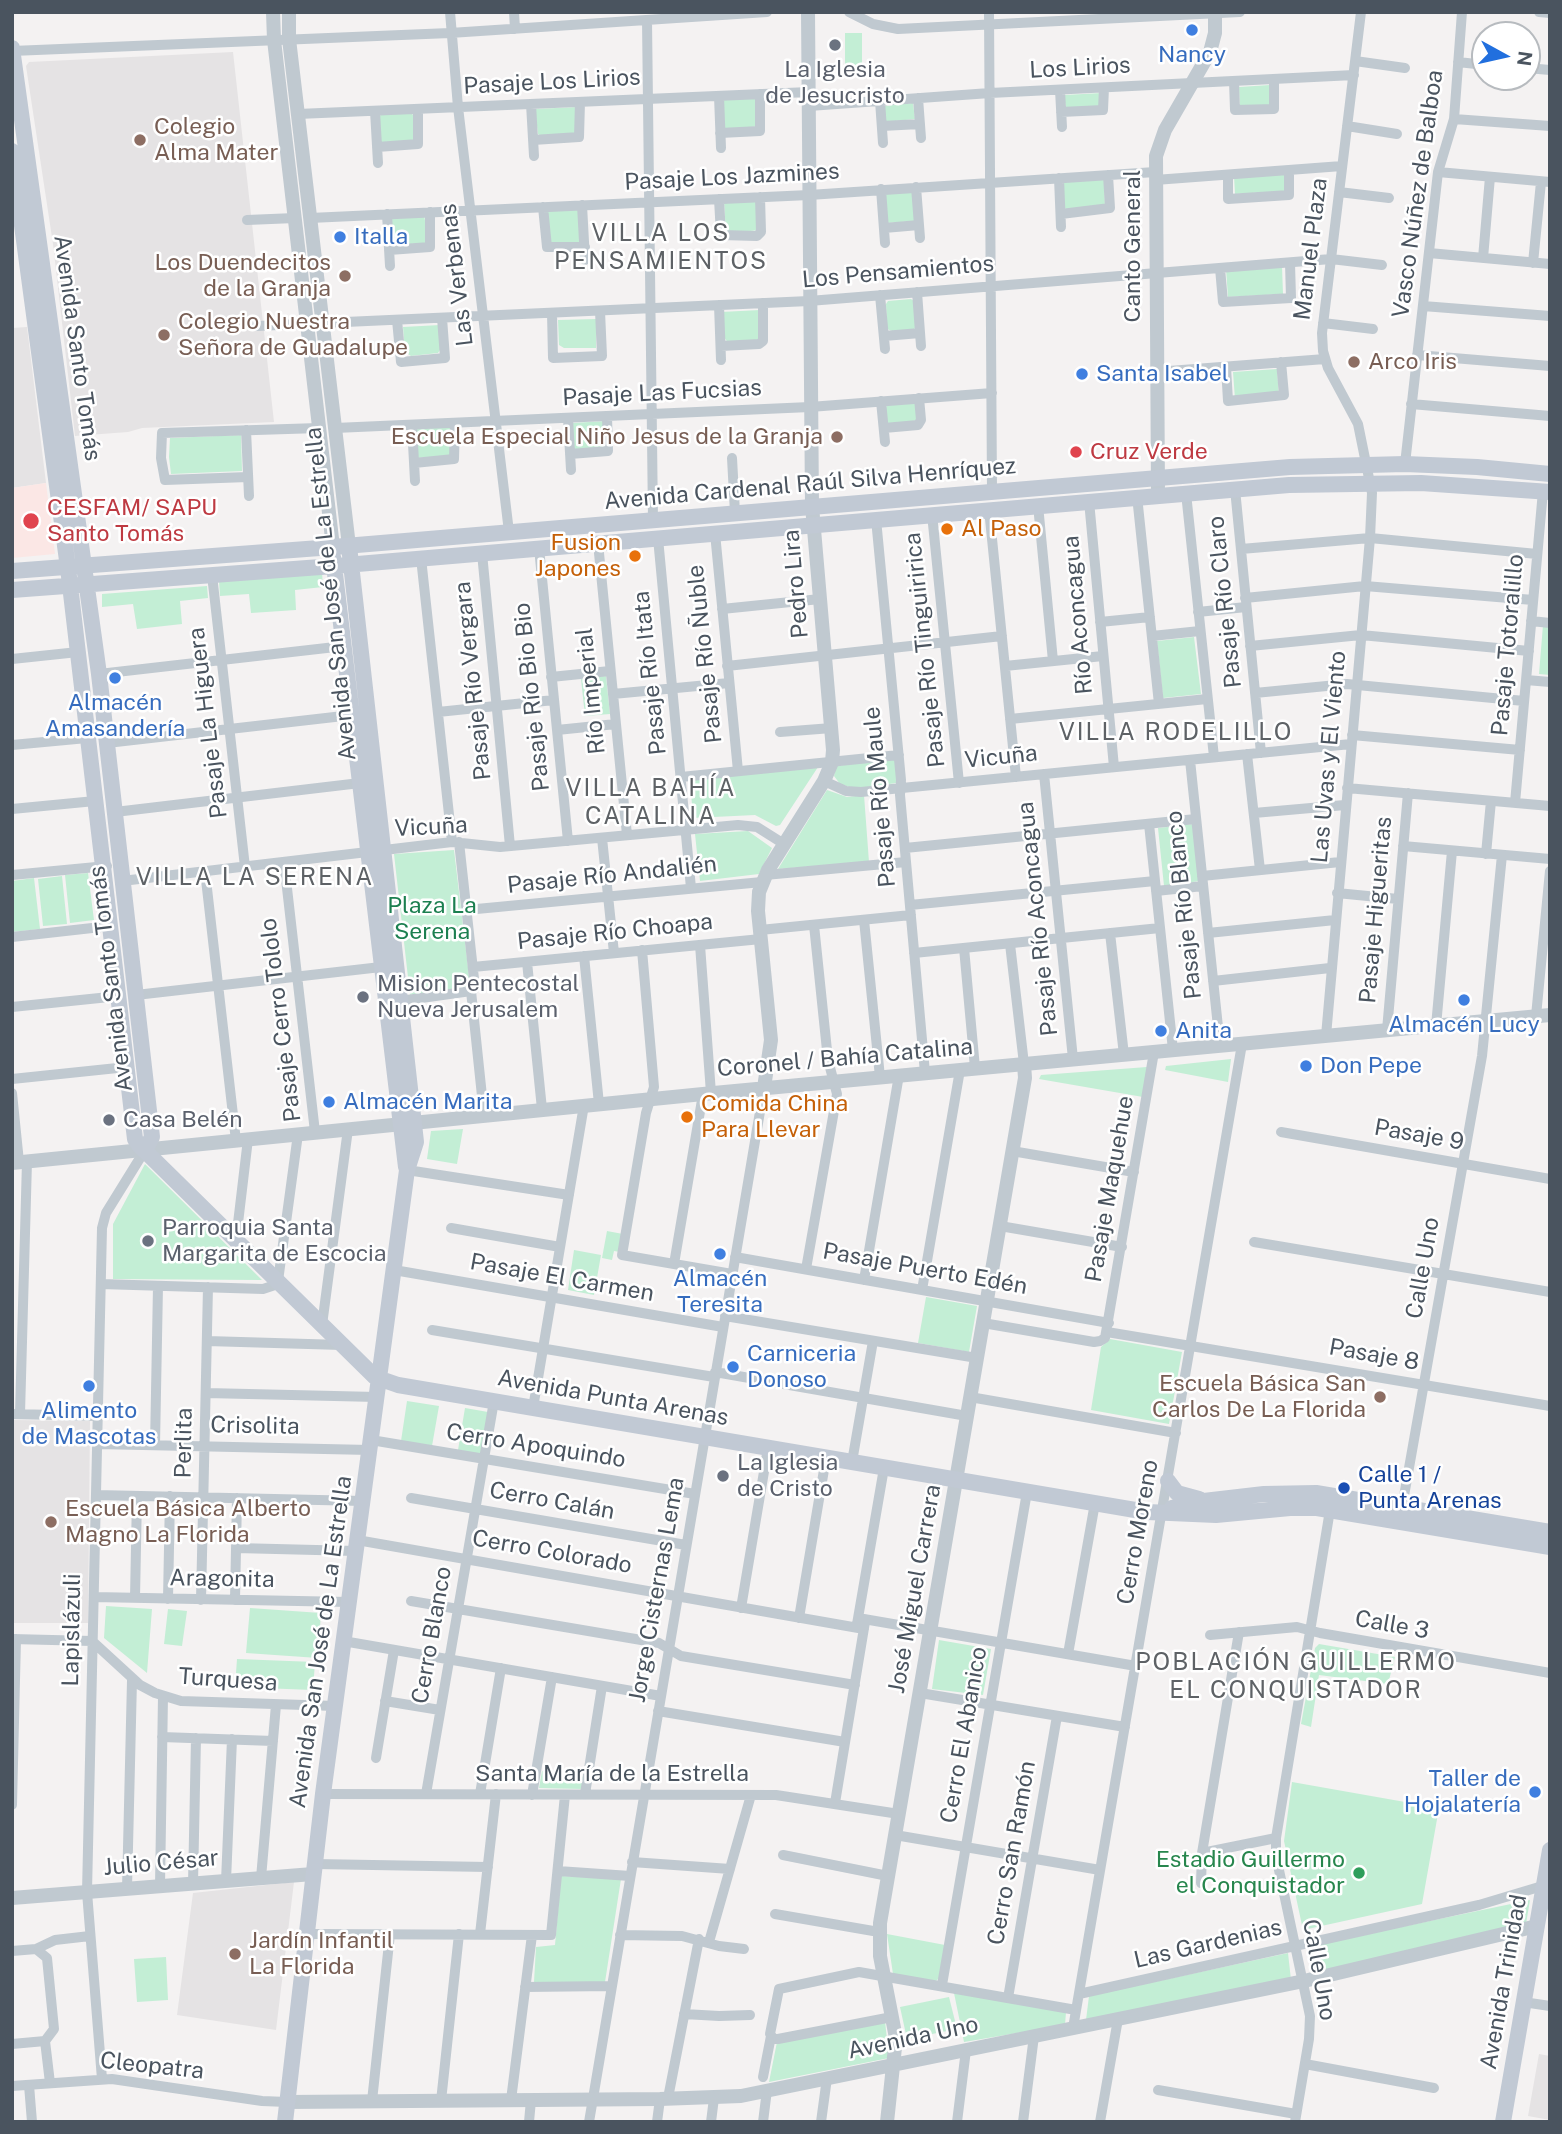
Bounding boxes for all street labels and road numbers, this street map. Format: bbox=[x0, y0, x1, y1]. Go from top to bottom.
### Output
street label: Los Lirios bbox=[1029, 52, 1131, 84]
street label: Pasaje Los Lirios bbox=[463, 64, 641, 100]
street label: Vasco Núñez de Balboa bbox=[1387, 68, 1449, 320]
street label: Pasaje Los Jazmines bbox=[624, 158, 840, 196]
street label: Canto General bbox=[1119, 170, 1147, 322]
street label: Manuel Plaza bbox=[1289, 176, 1333, 322]
street label: Las Verbenas bbox=[435, 202, 479, 348]
street label: Avenida Santo Tomás bbox=[47, 233, 107, 463]
street label: Los Pensamientos bbox=[801, 250, 995, 294]
street label: Pasaje Las Fucsias bbox=[562, 374, 762, 412]
street label: Avenida San José de La Estrella bbox=[300, 426, 362, 762]
street label: Avenida Cardenal Raúl Silva Henríquez bbox=[603, 452, 1017, 516]
street label: Pasaje Río Claro bbox=[1202, 515, 1248, 689]
street label: Pedro Lira bbox=[777, 528, 815, 640]
street label: Pasaje Río Tinguiririca bbox=[899, 531, 951, 769]
street label: Río Aconcagua bbox=[1057, 534, 1099, 696]
street label: Pasaje Totoralillo bbox=[1486, 553, 1530, 737]
street label: Pasaje Río Ñuble bbox=[682, 563, 728, 745]
street label: Pasaje Río Vergara bbox=[449, 580, 497, 782]
street label: Pasaje Río Itata bbox=[628, 590, 672, 756]
street label: Pasaje Río Bio Bio bbox=[508, 601, 556, 793]
street label: Pasaje La Higuera bbox=[183, 626, 233, 820]
street label: Río Imperial bbox=[571, 626, 611, 756]
street label: Las Uvas y El Viento bbox=[1306, 650, 1352, 864]
street label: Pasaje Río Maule bbox=[858, 705, 902, 889]
street label: Vicuña bbox=[963, 739, 1039, 775]
street label: Pasaje Río Aconcagua bbox=[1012, 800, 1064, 1038]
street label: Pasaje Río Blanco bbox=[1160, 809, 1208, 1001]
street label: Vicuña bbox=[394, 811, 468, 843]
street label: Pasaje Higueritas bbox=[1354, 815, 1398, 1005]
street label: Pasaje Río Andalién bbox=[506, 850, 718, 900]
street label: Avenida Santo Tomás bbox=[83, 864, 139, 1094]
street label: Pasaje Río Choapa bbox=[516, 908, 714, 956]
street label: Pasaje Cerro Tololo bbox=[255, 917, 307, 1123]
street label: Coronel / Bahía Catalina bbox=[716, 1033, 974, 1083]
street label: Pasaje Maquehue bbox=[1080, 1094, 1140, 1284]
street label: Pasaje 9 bbox=[1372, 1114, 1466, 1156]
street label: Calle Uno bbox=[1401, 1215, 1445, 1321]
street label: Pasaje Puerto Edén bbox=[821, 1237, 1029, 1301]
street label: Pasaje El Carmen bbox=[468, 1248, 656, 1308]
street label: Pasaje 8 bbox=[1327, 1334, 1421, 1376]
street label: Avenida Punta Arenas bbox=[495, 1364, 731, 1432]
street label: Perlita bbox=[170, 1407, 198, 1479]
street label: Crisolita bbox=[210, 1411, 300, 1441]
street label: Cerro Apoquindo bbox=[444, 1418, 628, 1474]
street label: Cerro Moreno bbox=[1112, 1457, 1164, 1607]
street label: Avenida San José de La Estrella bbox=[284, 1474, 358, 1810]
street label: Jorge Cisternas Lema bbox=[624, 1475, 690, 1705]
street label: Cerro Calán bbox=[487, 1476, 617, 1526]
street label: José Miguel Carrera bbox=[883, 1482, 947, 1696]
street label: Cerro Colorado bbox=[470, 1524, 634, 1580]
street label: Aragonita bbox=[169, 1564, 275, 1594]
street label: Cerro Blanco bbox=[406, 1564, 458, 1706]
street label: Lapislázuli bbox=[57, 1573, 87, 1687]
street label: Calle 3 bbox=[1353, 1605, 1431, 1645]
street label: Cerro El Abanico bbox=[935, 1645, 993, 1825]
street label: Turquesa bbox=[178, 1663, 278, 1697]
street label: Cerro San Ramón bbox=[982, 1759, 1042, 1947]
street label: Santa María de la Estrella bbox=[475, 1760, 749, 1788]
street label: Julio César bbox=[102, 1844, 220, 1882]
street label: Avenida Trinidad bbox=[1475, 1892, 1533, 2072]
street label: Las Gardenias bbox=[1131, 1914, 1285, 1974]
street label: Calle Uno bbox=[1297, 1917, 1341, 2023]
street label: Avenida Uno bbox=[845, 2011, 981, 2065]
street label: Cleopatra bbox=[99, 2047, 205, 2085]

